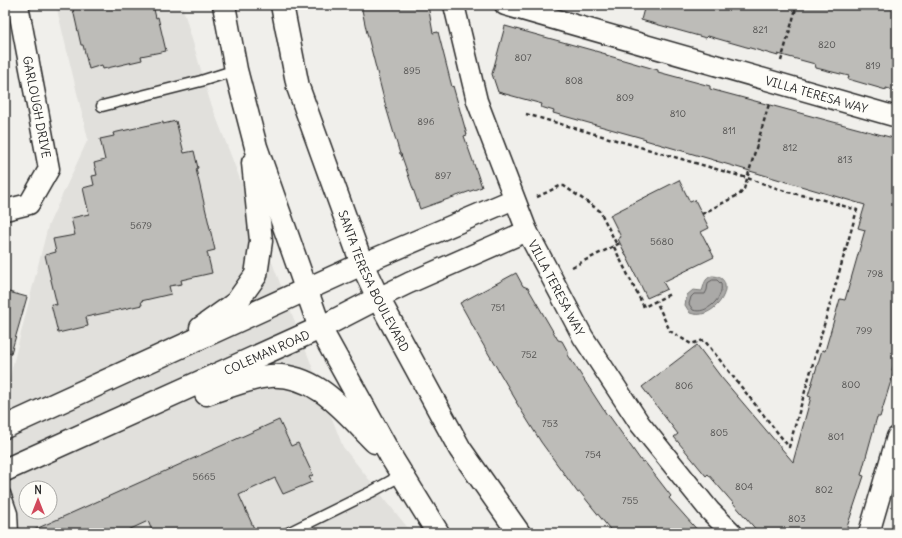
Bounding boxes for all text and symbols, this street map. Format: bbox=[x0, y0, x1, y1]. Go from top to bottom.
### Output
house number: 821 bbox=[752, 23, 768, 36]
house number: 820 bbox=[818, 38, 836, 51]
house number: 807 bbox=[514, 51, 532, 64]
street label: GARLOUGH DRIVE bbox=[20, 55, 54, 159]
house number: 819 bbox=[865, 59, 881, 72]
house number: 895 bbox=[403, 64, 421, 77]
street label: VILLA TERESA WAY bbox=[763, 72, 870, 116]
house number: 808 bbox=[565, 74, 583, 87]
house number: 809 bbox=[616, 91, 634, 104]
house number: 810 bbox=[670, 107, 686, 120]
house number: 896 bbox=[417, 115, 435, 128]
house number: 811 bbox=[722, 124, 736, 137]
house number: 812 bbox=[782, 141, 798, 154]
house number: 813 bbox=[837, 153, 853, 166]
house number: 897 bbox=[435, 169, 451, 182]
street label: SANTA TERESA BOULEVARD bbox=[336, 208, 413, 354]
house number: 5679 bbox=[130, 219, 152, 232]
house number: 5680 bbox=[650, 235, 674, 248]
street label: VILLA TERESA WAY bbox=[525, 237, 588, 338]
house number: 798 bbox=[867, 267, 883, 280]
house number: 751 bbox=[491, 301, 505, 314]
house number: 799 bbox=[856, 324, 872, 337]
street label: COLEMAN ROAD bbox=[221, 326, 312, 378]
house number: 752 bbox=[521, 348, 538, 361]
house number: 800 bbox=[842, 378, 860, 391]
house number: 806 bbox=[675, 379, 693, 392]
house number: 753 bbox=[542, 417, 558, 430]
house number: 805 bbox=[710, 426, 728, 439]
house number: 801 bbox=[828, 430, 844, 443]
house number: 754 bbox=[585, 448, 601, 461]
house number: 5665 bbox=[192, 470, 216, 483]
north arrow bbox=[18, 480, 58, 520]
house number: 804 bbox=[735, 480, 753, 493]
text: N bbox=[34, 483, 42, 497]
house number: 802 bbox=[815, 483, 833, 496]
house number: 755 bbox=[622, 494, 638, 507]
house number: 803 bbox=[788, 512, 806, 525]

